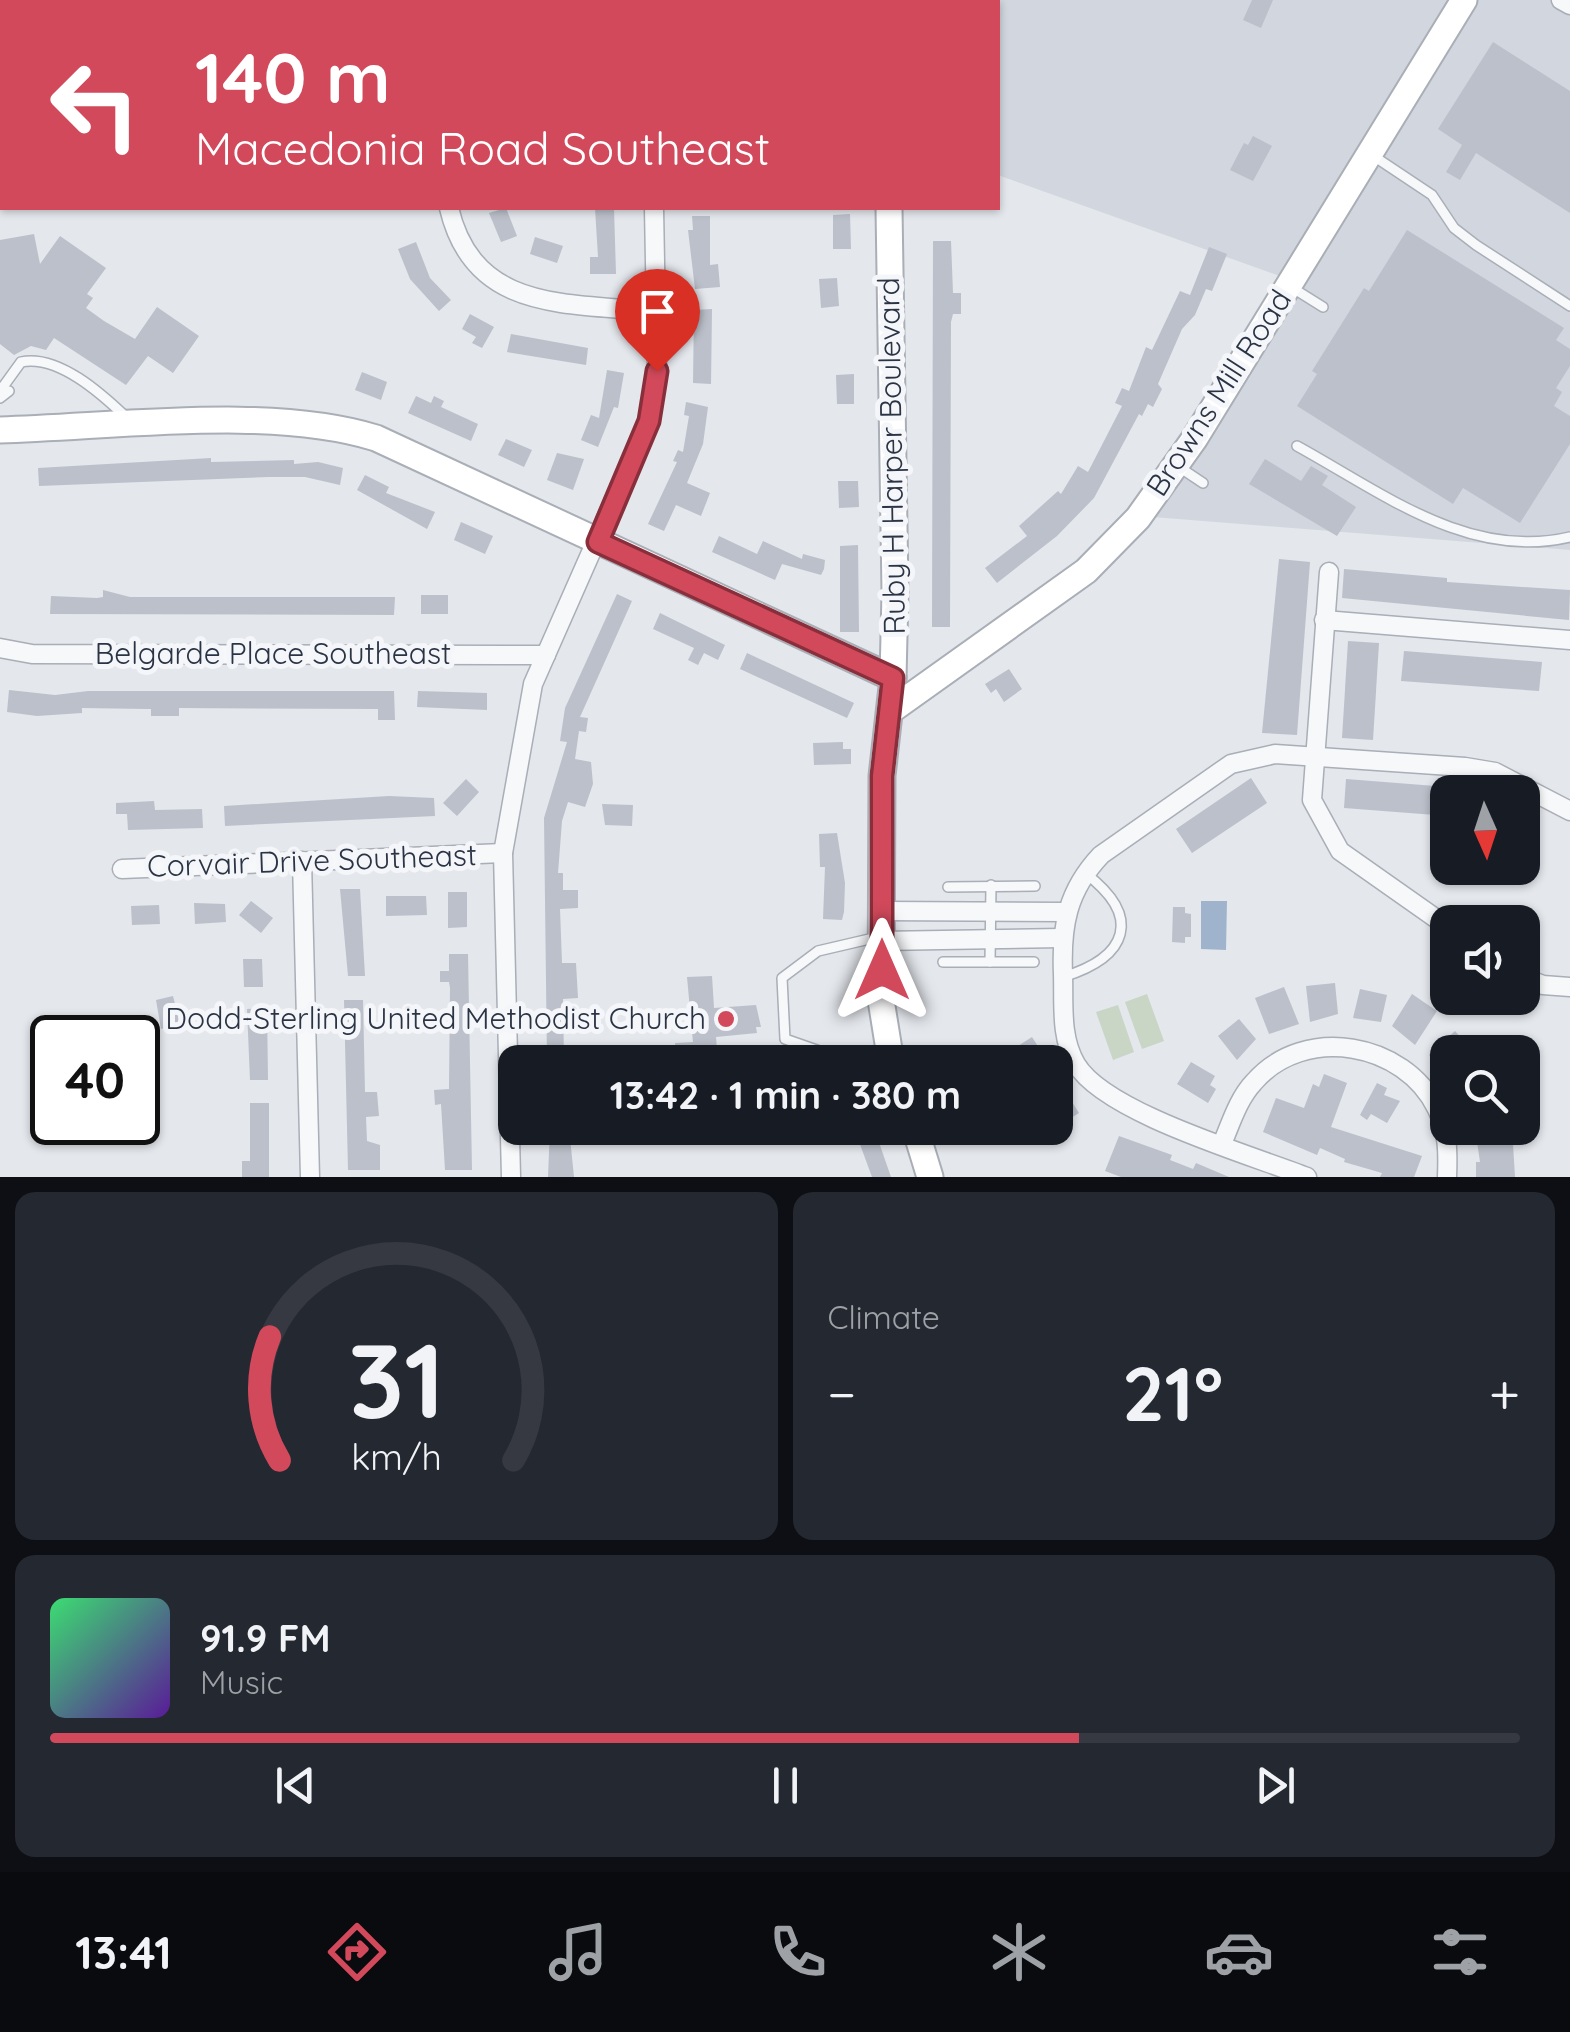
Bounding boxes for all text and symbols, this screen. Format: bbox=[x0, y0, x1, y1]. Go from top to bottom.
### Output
text: 140 m bbox=[195, 33, 391, 121]
icon: left bbox=[30, 40, 160, 170]
text: Macedonia Road Southeast bbox=[195, 120, 770, 176]
pin bbox=[615, 269, 700, 372]
street label: Ruby H Harper Boulevard bbox=[869, 277, 913, 635]
street label: Browns Mill Road bbox=[1137, 282, 1299, 503]
icon: arrive bbox=[630, 284, 685, 339]
street label: Belgarde Place Southeast bbox=[95, 634, 451, 672]
north arrow bbox=[1430, 775, 1540, 885]
map controls bbox=[1430, 775, 1540, 1145]
street label: Corvair Drive Southeast bbox=[146, 835, 478, 885]
button: sound bbox=[1430, 905, 1540, 1015]
position arrow bbox=[830, 918, 934, 1022]
place label: Dodd-Sterling United Methodist Church bbox=[165, 999, 706, 1037]
marker: Dodd-Sterling United Methodist Church bbox=[715, 1008, 737, 1030]
speed limit sign: 40 bbox=[30, 1015, 160, 1145]
button: search bbox=[1430, 1035, 1540, 1145]
text: 13:42 · 1 min · 380 m bbox=[610, 1071, 961, 1119]
text: Climate bbox=[828, 1297, 940, 1337]
text: 31 bbox=[348, 1314, 444, 1444]
text: 21° bbox=[1122, 1346, 1223, 1440]
text: − bbox=[828, 1359, 856, 1428]
text: + bbox=[1489, 1359, 1520, 1428]
text: km/h bbox=[351, 1434, 442, 1479]
text: 91.9 FM bbox=[200, 1614, 331, 1662]
text: Music bbox=[200, 1662, 283, 1702]
icon: previous bbox=[268, 1758, 323, 1813]
icon: pause bbox=[758, 1758, 813, 1813]
icon: next bbox=[1248, 1758, 1303, 1813]
icon: directions bbox=[322, 1917, 392, 1987]
icon: music bbox=[543, 1917, 613, 1987]
icon: phone bbox=[763, 1917, 833, 1987]
icon: climate bbox=[984, 1917, 1054, 1987]
icon: car bbox=[1204, 1917, 1274, 1987]
icon: filters bbox=[1425, 1917, 1495, 1987]
text: 13:41 bbox=[75, 1924, 172, 1980]

